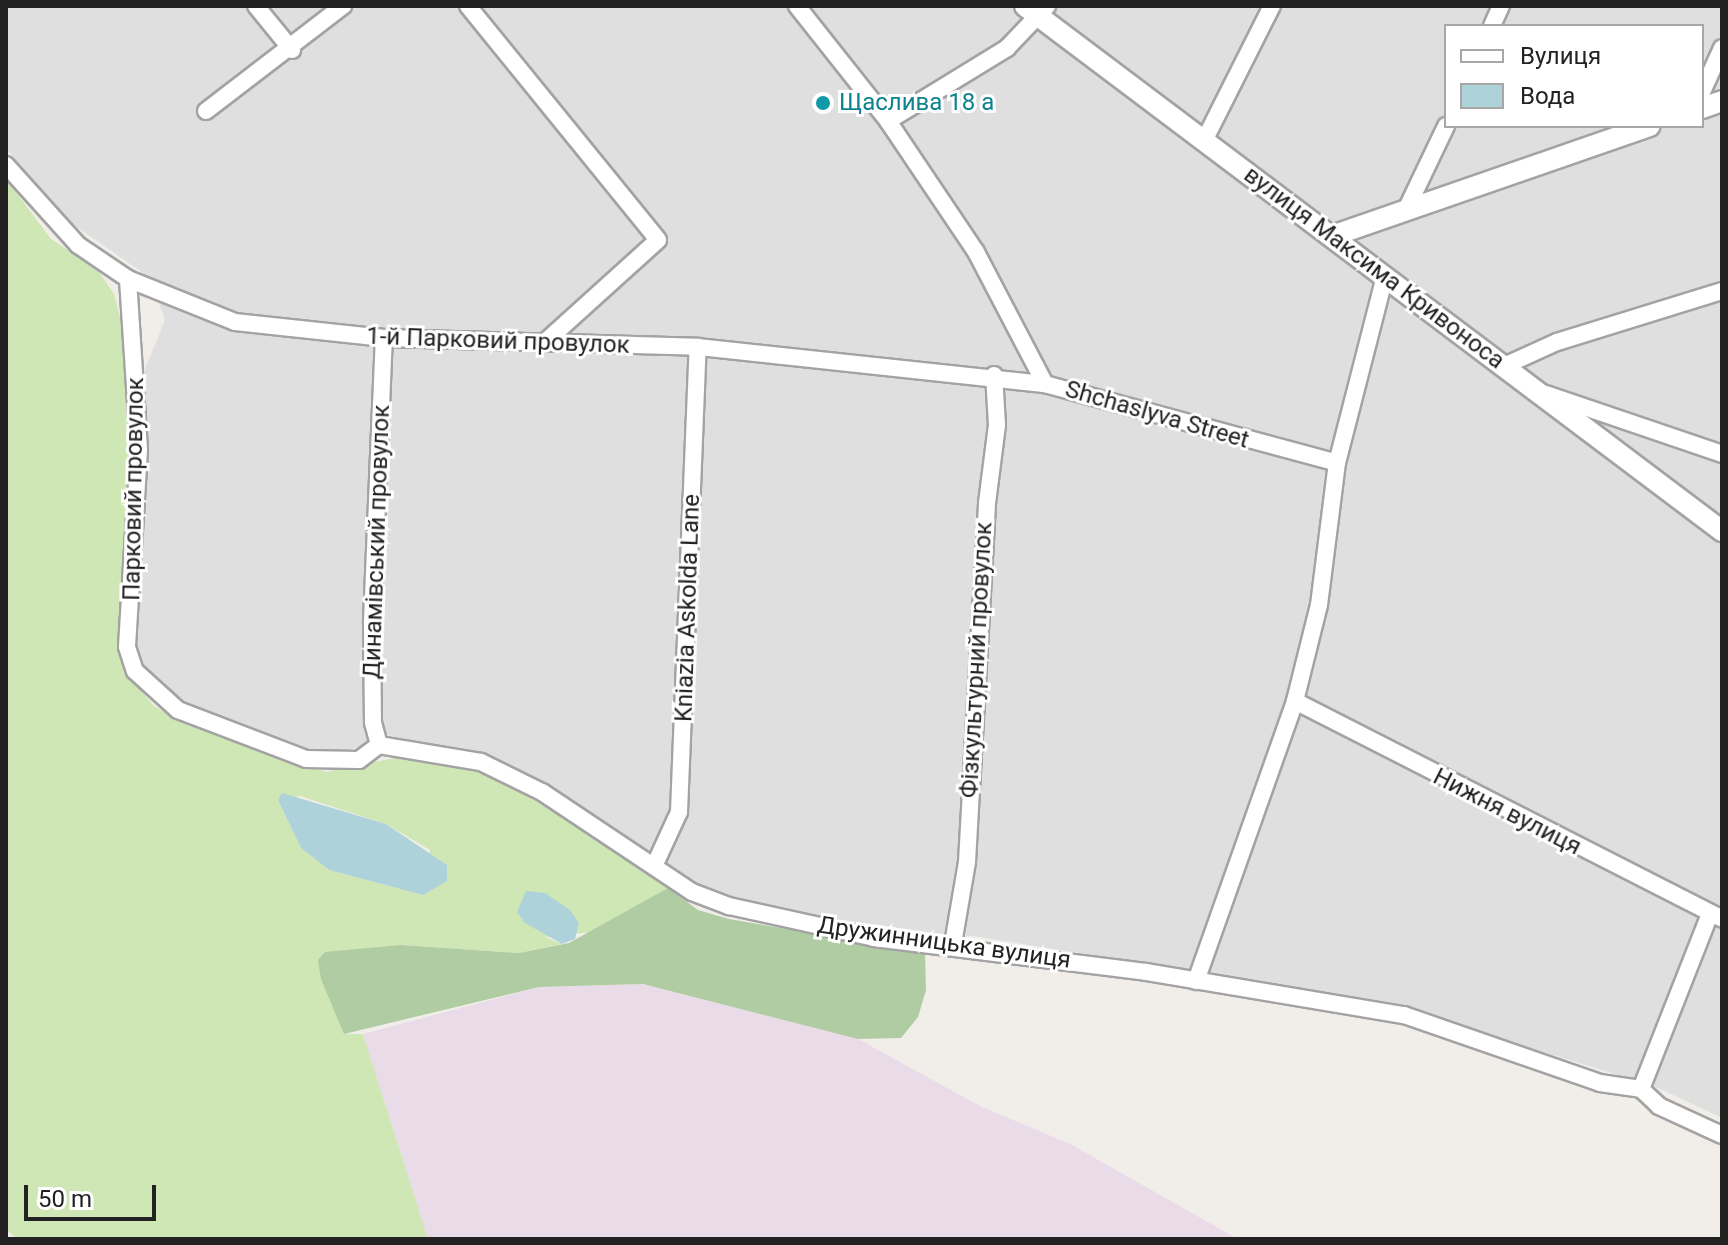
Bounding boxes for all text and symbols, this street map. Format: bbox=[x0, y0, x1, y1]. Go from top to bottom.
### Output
legend bbox=[1444, 24, 1704, 128]
text: Вулиця bbox=[1520, 42, 1601, 70]
text: Вода bbox=[1520, 82, 1575, 110]
place label: Щаслива 18 а bbox=[839, 89, 994, 117]
marker: Щаслива 18 а bbox=[814, 94, 832, 112]
street label: вулиця Максима Кривоноса bbox=[1238, 161, 1510, 375]
street label: 1-й Парковий провулок bbox=[366, 322, 630, 360]
street label: Shchaslyva Street bbox=[1062, 375, 1252, 455]
street label: Парковий провулок bbox=[118, 377, 150, 601]
street label: Динамівський провулок bbox=[358, 404, 396, 680]
street label: Kniazia Askolda Lane bbox=[670, 494, 706, 722]
street label: Фізкультурний провулок bbox=[955, 521, 999, 799]
street label: Нижня вулиця bbox=[1428, 762, 1586, 862]
street label: Дружинницька вулиця bbox=[815, 911, 1073, 975]
scale bar bbox=[28, 1169, 160, 1219]
text: 50 m bbox=[38, 1185, 92, 1213]

